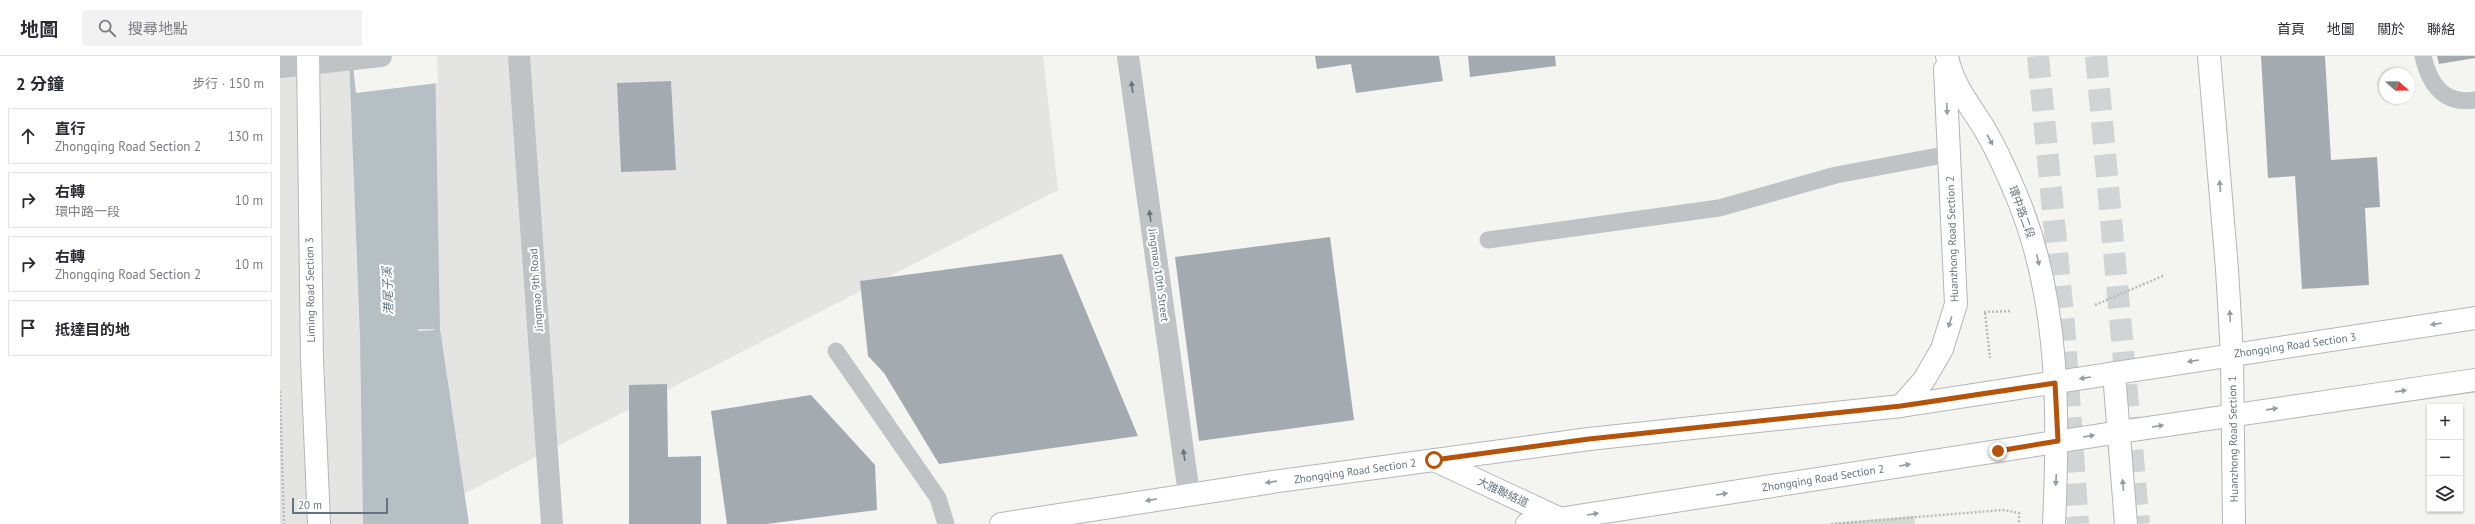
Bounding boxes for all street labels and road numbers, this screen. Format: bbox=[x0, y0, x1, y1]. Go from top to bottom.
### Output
street label: Huanzhong Road Section 2 bbox=[1943, 176, 1961, 302]
street label: 環中路二段 bbox=[2006, 184, 2038, 240]
street label: Jingmao 10th Street bbox=[1145, 226, 1173, 323]
street label: Liming Road Section 3 bbox=[302, 237, 318, 343]
street label: Jingmao 9th Road bbox=[526, 248, 546, 333]
street label: Zhongqing Road Section 3 bbox=[2233, 329, 2357, 361]
street label: Huanzhong Road Section 1 bbox=[2225, 376, 2241, 502]
street label: Zhongqing Road Section 2 bbox=[1293, 455, 1417, 487]
street label: Zhongqing Road Section 2 bbox=[1761, 461, 1885, 495]
street label: 大雅聯絡道 bbox=[1475, 474, 1531, 510]

